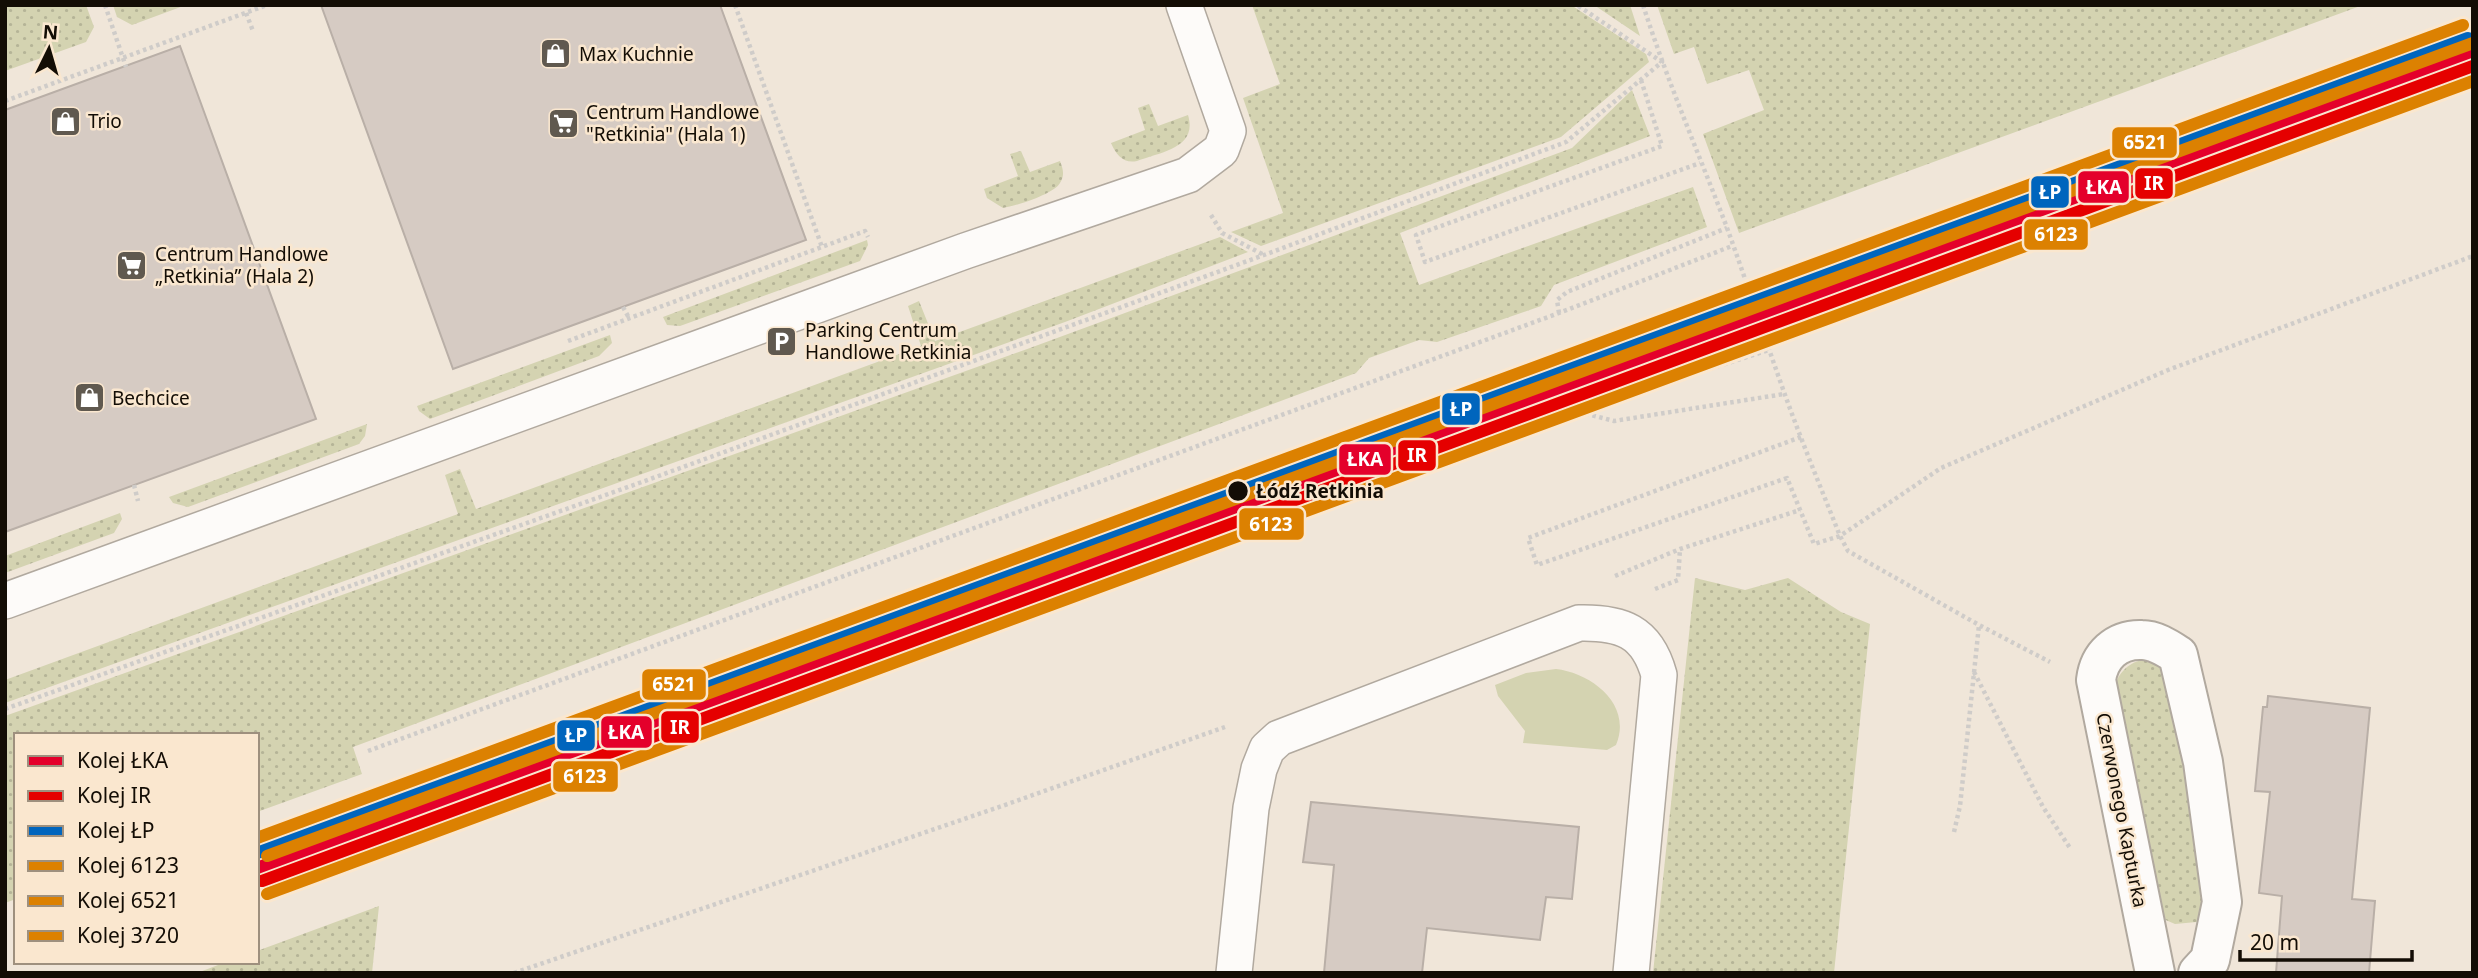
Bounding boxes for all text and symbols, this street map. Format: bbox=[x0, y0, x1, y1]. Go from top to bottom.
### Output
north arrow bbox=[14, 14, 84, 84]
text: N bbox=[42, 18, 59, 46]
shop icon: Max Kuchnie bbox=[539, 37, 573, 71]
place label: Max Kuchnie bbox=[579, 41, 694, 67]
place label: Centrum Handlowe "Retkinia" (Hala 1) bbox=[586, 99, 759, 147]
shop icon: Trio bbox=[48, 104, 82, 138]
supermarket icon: Centrum Handlowe "Retkinia" (Hala 1) bbox=[546, 106, 580, 140]
place label: Trio bbox=[88, 108, 122, 134]
line badge: 6521 bbox=[2111, 126, 2178, 159]
text: 6521 bbox=[2123, 129, 2167, 155]
line badge: IR bbox=[2134, 167, 2174, 200]
line badge: ŁKA bbox=[2077, 170, 2130, 204]
text: IR bbox=[2144, 170, 2164, 196]
text: ŁKA bbox=[2086, 174, 2123, 200]
line badge: ŁP bbox=[2030, 175, 2070, 209]
text: ŁP bbox=[2039, 179, 2061, 205]
line badge: 6123 bbox=[2023, 218, 2089, 251]
text: 6123 bbox=[2034, 221, 2078, 247]
place label: Centrum Handlowe „Retkinia” (Hala 2) bbox=[155, 241, 328, 289]
supermarket icon: Centrum Handlowe „Retkinia” (Hala 2) bbox=[115, 248, 149, 282]
place label: Parking Centrum Handlowe Retkinia bbox=[805, 317, 972, 365]
parking icon: Parking Centrum Handlowe Retkinia bbox=[765, 324, 799, 358]
shop icon: Bechcice bbox=[72, 381, 106, 415]
place label: Bechcice bbox=[112, 385, 190, 411]
line badge: ŁP bbox=[1441, 392, 1481, 426]
text: ŁP bbox=[1450, 396, 1472, 422]
line badge: IR bbox=[1397, 439, 1437, 472]
text: IR bbox=[1407, 442, 1427, 468]
line badge: ŁKA bbox=[1338, 443, 1392, 476]
text: ŁKA bbox=[1347, 446, 1384, 472]
place label: Łódź Retkinia bbox=[1256, 478, 1384, 504]
marker: Łódź Retkinia bbox=[1226, 479, 1250, 503]
line badge: 6123 bbox=[1238, 507, 1305, 541]
text: 6123 bbox=[1249, 511, 1293, 537]
line badge: 6521 bbox=[641, 668, 707, 701]
text: 6521 bbox=[652, 671, 696, 697]
line badge: IR bbox=[660, 710, 700, 744]
street label: Czerwonego Kapturka bbox=[2090, 710, 2154, 910]
text: IR bbox=[670, 714, 690, 740]
line badge: ŁKA bbox=[600, 715, 653, 749]
line badge: ŁP bbox=[556, 719, 596, 752]
text: ŁKA bbox=[608, 719, 645, 745]
text: ŁP bbox=[565, 722, 587, 748]
legend bbox=[14, 733, 259, 964]
text: Kolej ŁKA bbox=[77, 746, 169, 774]
line badge: 6123 bbox=[552, 760, 619, 793]
text: 6123 bbox=[563, 763, 607, 789]
text: Kolej IR bbox=[77, 781, 151, 809]
text: Kolej ŁP bbox=[77, 816, 155, 844]
text: Kolej 6123 bbox=[77, 851, 179, 879]
text: Kolej 6521 bbox=[77, 886, 179, 914]
scale bar bbox=[2240, 918, 2412, 962]
text: Kolej 3720 bbox=[77, 921, 179, 949]
text: 20 m bbox=[2250, 928, 2299, 956]

